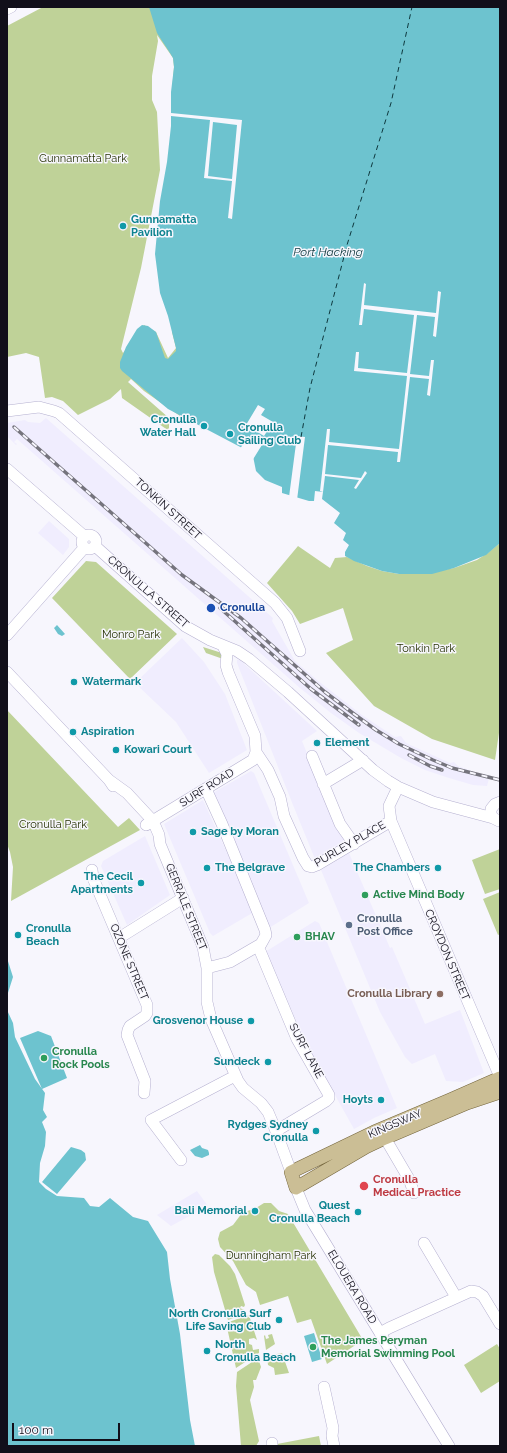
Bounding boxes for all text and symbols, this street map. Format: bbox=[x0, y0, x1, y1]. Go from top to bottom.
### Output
park label: Gunnamatta Park bbox=[39, 152, 127, 166]
place label: Gunnamatta Pavilion bbox=[131, 213, 197, 239]
marker: Gunnamatta Pavilion bbox=[118, 221, 128, 231]
water label: Port Hacking bbox=[293, 245, 363, 259]
place label: Cronulla Water Hall bbox=[140, 413, 196, 439]
marker: Cronulla Water Hall bbox=[199, 421, 209, 431]
place label: Cronulla Sailing Club bbox=[238, 421, 301, 447]
marker: Cronulla Sailing Club bbox=[225, 429, 235, 439]
street label: TONKIN STREET bbox=[132, 476, 204, 542]
street label: CRONULLA STREET bbox=[105, 553, 191, 631]
place label: Cronulla bbox=[220, 601, 265, 615]
marker: Cronulla bbox=[205, 602, 217, 614]
park label: Monro Park bbox=[102, 628, 160, 642]
park label: Tonkin Park bbox=[397, 642, 455, 656]
place label: Watermark bbox=[82, 675, 141, 689]
marker: Watermark bbox=[69, 677, 79, 687]
place label: Aspiration bbox=[81, 725, 134, 739]
marker: Aspiration bbox=[68, 727, 78, 737]
place label: Element bbox=[325, 736, 369, 750]
marker: Element bbox=[312, 738, 322, 748]
place label: Kowari Court bbox=[124, 743, 192, 757]
marker: Kowari Court bbox=[111, 745, 121, 755]
street label: SURF ROAD bbox=[177, 766, 237, 810]
park label: Cronulla Park bbox=[19, 818, 87, 832]
street label: PURLEY PLACE bbox=[312, 818, 388, 870]
place label: Sage by Moran bbox=[201, 825, 279, 839]
marker: Sage by Moran bbox=[188, 827, 198, 837]
street label: GERRALE STREET bbox=[162, 861, 210, 953]
place label: The Belgrave bbox=[215, 861, 285, 875]
place label: The Chambers bbox=[353, 861, 430, 875]
marker: The Belgrave bbox=[202, 863, 212, 873]
marker: The Chambers bbox=[433, 863, 443, 873]
place label: The Cecil Apartments bbox=[71, 870, 133, 896]
marker: The Cecil Apartments bbox=[136, 878, 146, 888]
place label: Active Mind Body bbox=[373, 888, 464, 902]
marker: Active Mind Body bbox=[360, 890, 370, 900]
street label: CROYDON STREET bbox=[422, 907, 472, 1003]
place label: Cronulla Post Office bbox=[357, 912, 413, 938]
marker: Cronulla Post Office bbox=[344, 920, 354, 930]
place label: Cronulla Beach bbox=[26, 922, 71, 948]
street label: OZONE STREET bbox=[107, 922, 151, 1002]
marker: Cronulla Beach bbox=[13, 930, 23, 940]
place label: BHAV bbox=[305, 930, 335, 944]
marker: BHAV bbox=[292, 932, 302, 942]
place label: Cronulla Library bbox=[347, 987, 432, 1001]
marker: Cronulla Library bbox=[435, 989, 445, 999]
place label: Grosvenor House bbox=[153, 1014, 243, 1028]
marker: Grosvenor House bbox=[246, 1016, 256, 1026]
street label: SURF LANE bbox=[286, 1021, 326, 1081]
place label: Cronulla Rock Pools bbox=[52, 1045, 110, 1071]
marker: Cronulla Rock Pools bbox=[39, 1053, 49, 1063]
place label: Sundeck bbox=[214, 1055, 260, 1069]
marker: Sundeck bbox=[263, 1057, 273, 1067]
place label: Hoyts bbox=[343, 1093, 373, 1107]
marker: Hoyts bbox=[376, 1095, 386, 1105]
street label: KINGSWAY bbox=[366, 1107, 424, 1141]
place label: Rydges Sydney Cronulla bbox=[228, 1118, 308, 1144]
marker: Rydges Sydney Cronulla bbox=[311, 1126, 321, 1136]
place label: Cronulla Medical Practice bbox=[373, 1173, 461, 1199]
marker: Cronulla Medical Practice bbox=[358, 1180, 370, 1192]
place label: Quest Cronulla Beach bbox=[269, 1199, 350, 1225]
place label: Bali Memorial bbox=[174, 1204, 247, 1218]
marker: Bali Memorial bbox=[250, 1206, 260, 1216]
marker: Quest Cronulla Beach bbox=[353, 1207, 363, 1217]
street label: ELOUERA ROAD bbox=[325, 1248, 379, 1326]
park label: Dunningham Park bbox=[226, 1249, 316, 1263]
place label: North Cronulla Surf Life Saving Club bbox=[169, 1307, 271, 1333]
marker: North Cronulla Surf Life Saving Club bbox=[274, 1315, 284, 1325]
place label: The James Peryman Memorial Swimming Pool bbox=[321, 1334, 455, 1360]
place label: North Cronulla Beach bbox=[215, 1338, 296, 1364]
marker: The James Peryman Memorial Swimming Pool bbox=[308, 1342, 318, 1352]
marker: North Cronulla Beach bbox=[202, 1346, 212, 1356]
scale bar bbox=[14, 1415, 122, 1441]
text: 100 m bbox=[19, 1423, 53, 1437]

